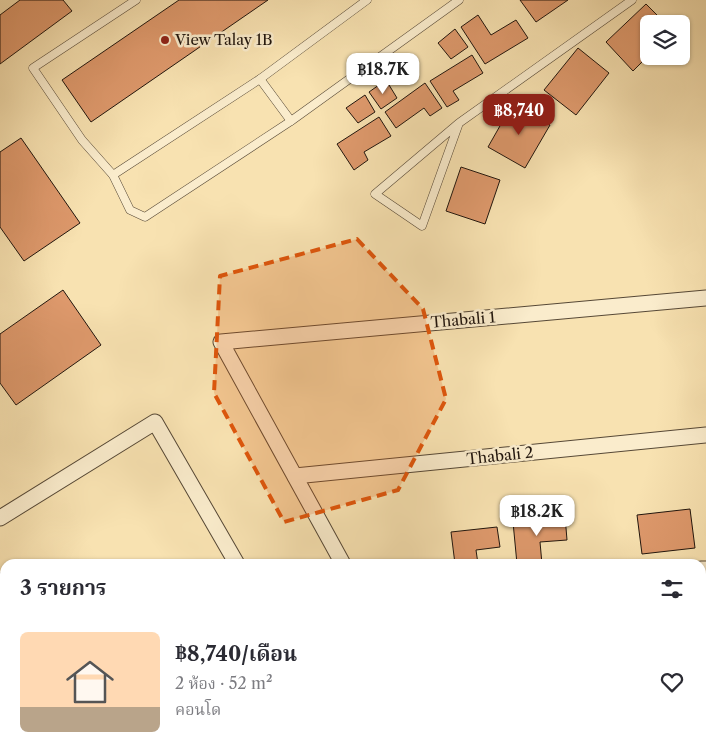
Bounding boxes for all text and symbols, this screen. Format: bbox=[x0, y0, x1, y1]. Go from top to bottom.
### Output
map controls bbox=[640, 15, 690, 65]
button: layers bbox=[640, 15, 690, 65]
place label: View Talay 1B bbox=[174, 30, 272, 49]
marker: View Talay 1B bbox=[159, 34, 171, 46]
pin: ฿18.7K bbox=[342, 52, 424, 95]
text: ฿18.7K bbox=[357, 59, 409, 79]
pin: ฿8,740 bbox=[478, 94, 560, 136]
text: ฿8,740 bbox=[494, 100, 544, 120]
street label: Thabali 1 bbox=[430, 307, 497, 332]
street label: Thabali 2 bbox=[466, 443, 534, 468]
pin: ฿18.2K bbox=[496, 494, 578, 537]
text: ฿18.2K bbox=[511, 501, 563, 521]
text: 3 รายการ bbox=[20, 575, 106, 600]
icon: filters bbox=[658, 575, 686, 603]
text: ฿8,740/เดือน bbox=[175, 641, 297, 666]
icon: home bbox=[60, 652, 120, 712]
icon: heart bbox=[658, 668, 686, 696]
text: 2 ห้อง · 52 m² bbox=[175, 673, 272, 693]
text: คอนโด bbox=[175, 699, 221, 719]

